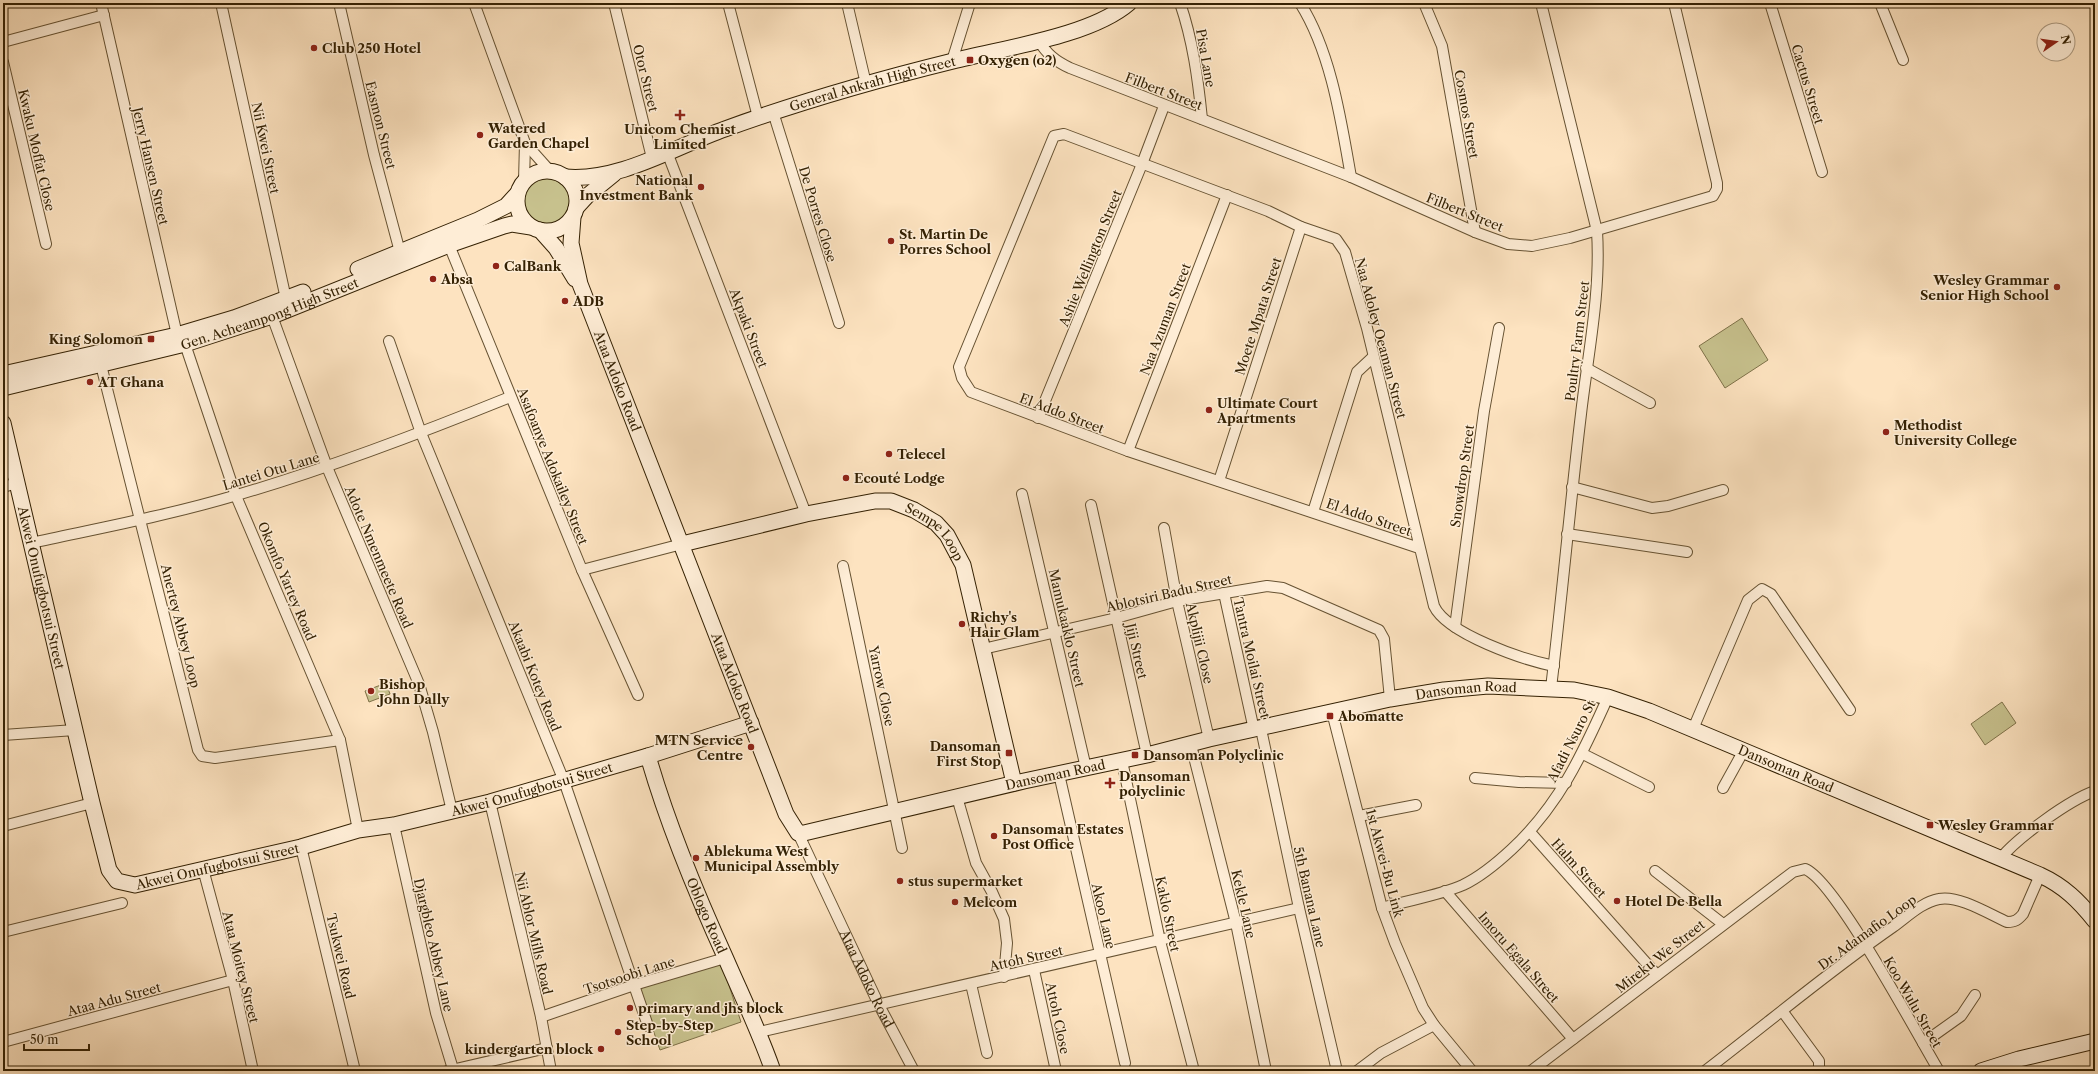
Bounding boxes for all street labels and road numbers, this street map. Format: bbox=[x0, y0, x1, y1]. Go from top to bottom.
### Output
street label: Pisa Lane bbox=[1193, 27, 1219, 89]
street label: Cactus Street bbox=[1788, 42, 1828, 126]
street label: Otor Street bbox=[630, 43, 662, 114]
street label: General Ankrah High Street bbox=[787, 53, 958, 114]
street label: Cosmos Street bbox=[1451, 68, 1483, 160]
street label: Filbert Street bbox=[1123, 69, 1205, 113]
street label: Easmon Street bbox=[362, 79, 400, 171]
street label: Kwaku Moffat Close bbox=[15, 88, 59, 212]
street label: Nii Kwei Street bbox=[249, 101, 284, 195]
street label: Jerry Hansen Street bbox=[129, 104, 172, 227]
street label: De Porres Close bbox=[796, 164, 840, 264]
street label: Ashie Wellington Street bbox=[1055, 187, 1125, 329]
street label: Filbert Street bbox=[1424, 189, 1506, 235]
street label: Moete Mpata Street bbox=[1231, 255, 1285, 377]
street label: Naa Adoley Oeaman Street bbox=[1352, 256, 1410, 421]
street label: Naa Azuman Street bbox=[1136, 260, 1194, 377]
street label: Gen. Acheampong High Street bbox=[179, 274, 361, 353]
street label: Poultry Farm Street bbox=[1562, 279, 1592, 402]
street label: Akpaki Street bbox=[726, 285, 772, 370]
street label: Ataa Adoko Road bbox=[591, 327, 644, 434]
street label: Asafoanye Adokailey Street bbox=[514, 384, 592, 547]
street label: El Addo Street bbox=[1017, 390, 1107, 437]
street label: Snowdrop Street bbox=[1447, 423, 1477, 528]
street label: Lantei Otu Lane bbox=[221, 449, 321, 493]
street label: Adote Nmenmeete Road bbox=[341, 483, 416, 631]
street label: El Addo Street bbox=[1324, 495, 1414, 539]
street label: Sempe Loop bbox=[903, 499, 967, 563]
street label: Akwei Onufugbotsui Street bbox=[14, 503, 68, 671]
street label: Okomfo Yartey Road bbox=[255, 519, 319, 643]
street label: Anertey Abbey Loop bbox=[158, 561, 204, 690]
street label: Mamukaaklo Street bbox=[1046, 567, 1088, 689]
street label: Ablotsiri Badu Street bbox=[1104, 571, 1234, 615]
street label: Tantra Moilai Street bbox=[1230, 596, 1274, 720]
street label: Akplijii Close bbox=[1183, 600, 1217, 685]
street label: Akaabi Kotey Road bbox=[505, 618, 564, 734]
street label: Jiji Street bbox=[1122, 620, 1151, 681]
street label: Ataa Adoko Road bbox=[708, 629, 762, 736]
street label: Yarrow Close bbox=[865, 643, 898, 728]
street label: Dansoman Road bbox=[1414, 678, 1517, 703]
street label: Afadi Nsuro St bbox=[1543, 697, 1599, 785]
street label: Dansoman Road bbox=[1736, 741, 1836, 796]
street label: Dansoman Road bbox=[1003, 756, 1107, 793]
street label: Akwei Onufugbotsui Street bbox=[448, 759, 615, 819]
street label: 1st Akwei-Bu Link bbox=[1363, 807, 1407, 919]
street label: Halm Street bbox=[1548, 835, 1610, 901]
street label: Akwei Onufugbotsui Street bbox=[133, 840, 301, 893]
street label: 5th Banana Lane bbox=[1291, 845, 1329, 949]
street label: Kekle Lane bbox=[1228, 868, 1260, 940]
street label: Nii Ablor Mills Road bbox=[512, 870, 556, 996]
street label: Oblogo Road bbox=[684, 875, 730, 956]
street label: Kaklo Street bbox=[1152, 875, 1184, 954]
street label: Djargbleo Abbey Lane bbox=[411, 877, 457, 1013]
street label: Akoo Lane bbox=[1088, 881, 1119, 950]
street label: Dr. Adamafio Loop bbox=[1815, 891, 1919, 973]
street label: Ataa Moitey Street bbox=[219, 908, 263, 1025]
street label: Imoru Egala Street bbox=[1475, 908, 1563, 1006]
street label: Tsukwei Road bbox=[323, 912, 359, 1000]
street label: Mireku We Street bbox=[1612, 916, 1708, 996]
street label: Ataa Adoko Road bbox=[836, 926, 897, 1030]
street label: Attoh Street bbox=[987, 942, 1065, 974]
street label: Tsotsoobi Lane bbox=[582, 953, 676, 997]
street label: Koo Wulu Street bbox=[1880, 954, 1946, 1051]
street label: Ataa Adu Street bbox=[64, 979, 163, 1019]
street label: Attoh Close bbox=[1042, 980, 1073, 1055]

